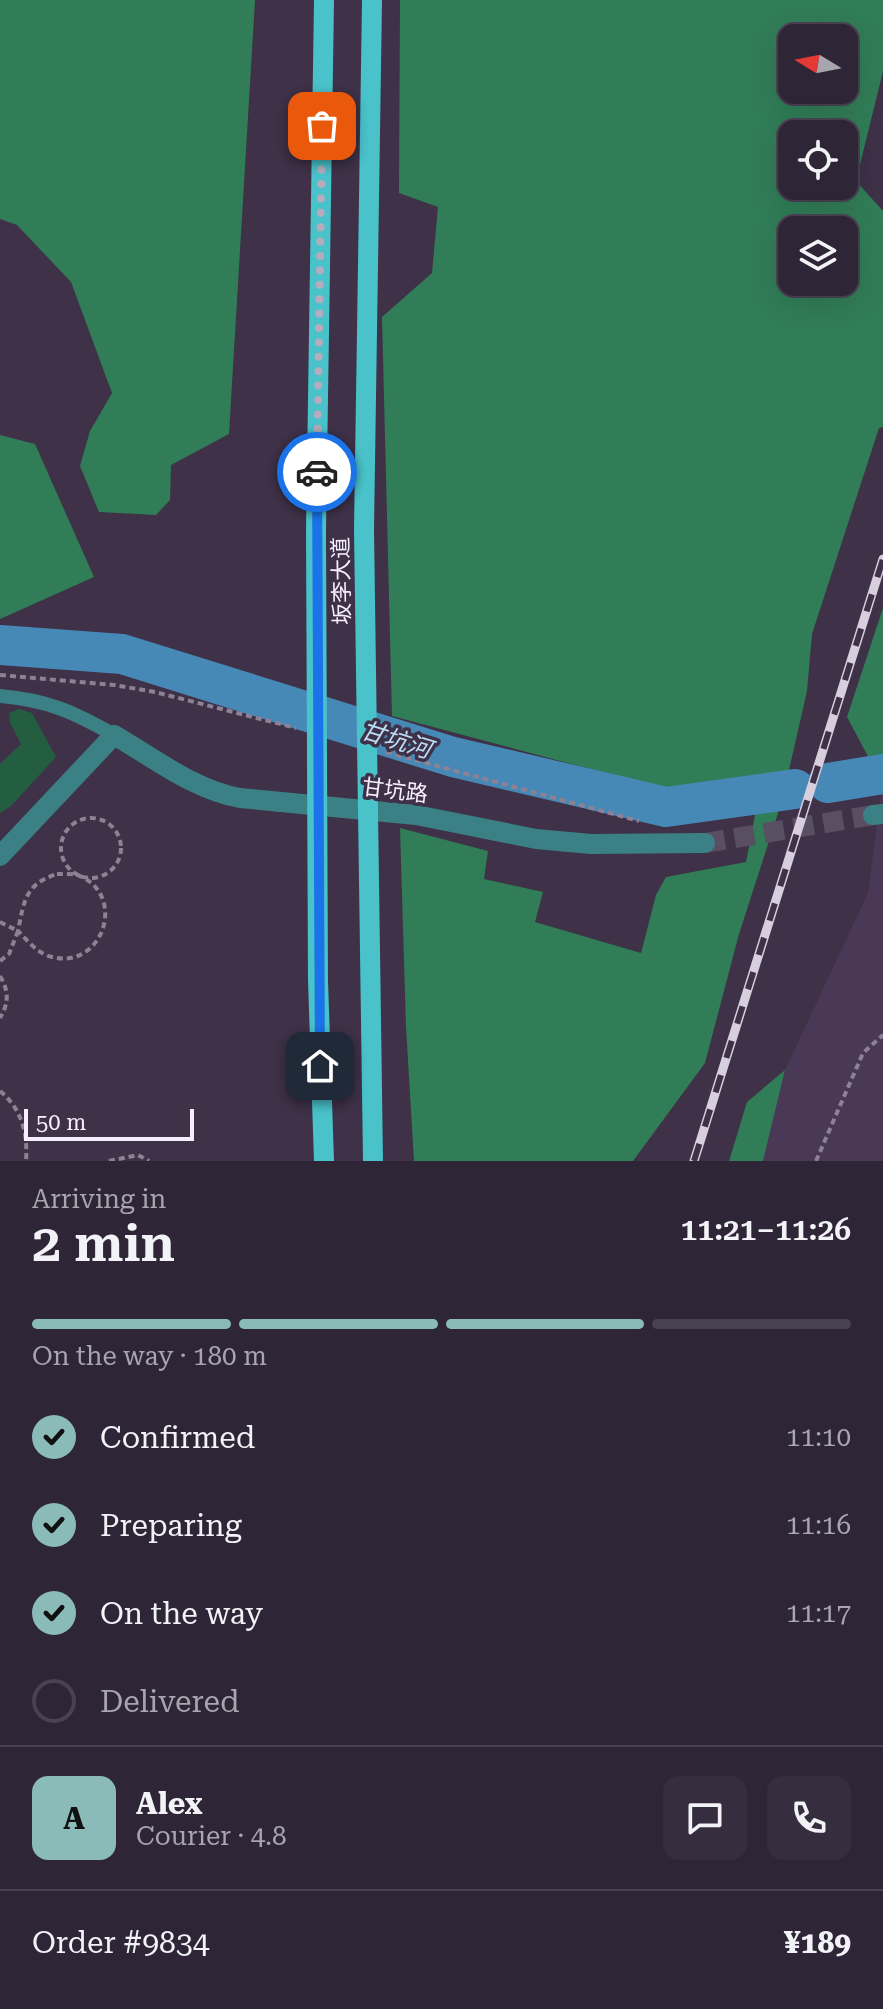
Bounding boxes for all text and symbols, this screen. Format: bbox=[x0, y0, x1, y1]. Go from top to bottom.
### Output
north arrow bbox=[778, 24, 858, 104]
map controls bbox=[778, 24, 858, 296]
pin bbox=[288, 92, 356, 160]
icon: bag bbox=[300, 104, 344, 148]
button: locate bbox=[778, 120, 858, 200]
button: layers bbox=[778, 216, 858, 296]
courier bbox=[277, 432, 357, 512]
icon: car bbox=[295, 450, 339, 494]
street label: 坂李大道 bbox=[328, 537, 355, 625]
water label: 甘坑河 bbox=[357, 716, 438, 765]
street label: 甘坑路 bbox=[361, 774, 429, 807]
pin bbox=[286, 1032, 354, 1100]
icon: home bbox=[298, 1044, 342, 1088]
scale bar bbox=[24, 1105, 194, 1141]
text: 50 m bbox=[36, 1110, 86, 1135]
text: Arriving in bbox=[32, 1184, 166, 1214]
text: 11:21–11:26 bbox=[681, 1212, 851, 1247]
text: 2 min bbox=[32, 1213, 175, 1274]
text: On the way · 180 m bbox=[32, 1341, 267, 1371]
icon: check bbox=[32, 1415, 76, 1459]
text: Confirmed bbox=[100, 1420, 255, 1455]
text: 11:10 bbox=[786, 1422, 851, 1452]
icon: check bbox=[32, 1503, 76, 1547]
text: Preparing bbox=[100, 1508, 242, 1543]
text: 11:16 bbox=[786, 1510, 851, 1540]
icon: check bbox=[32, 1591, 76, 1635]
text: On the way bbox=[100, 1596, 263, 1631]
text: 11:17 bbox=[786, 1598, 851, 1628]
text: Delivered bbox=[100, 1684, 239, 1719]
button: chat bbox=[663, 1776, 747, 1860]
button: phone bbox=[767, 1776, 851, 1860]
text: Alex bbox=[136, 1786, 203, 1821]
text: A bbox=[63, 1801, 85, 1836]
text: Courier · 4.8 bbox=[136, 1821, 286, 1851]
text: Order #9834 bbox=[32, 1925, 210, 1960]
text: ¥189 bbox=[784, 1925, 851, 1960]

